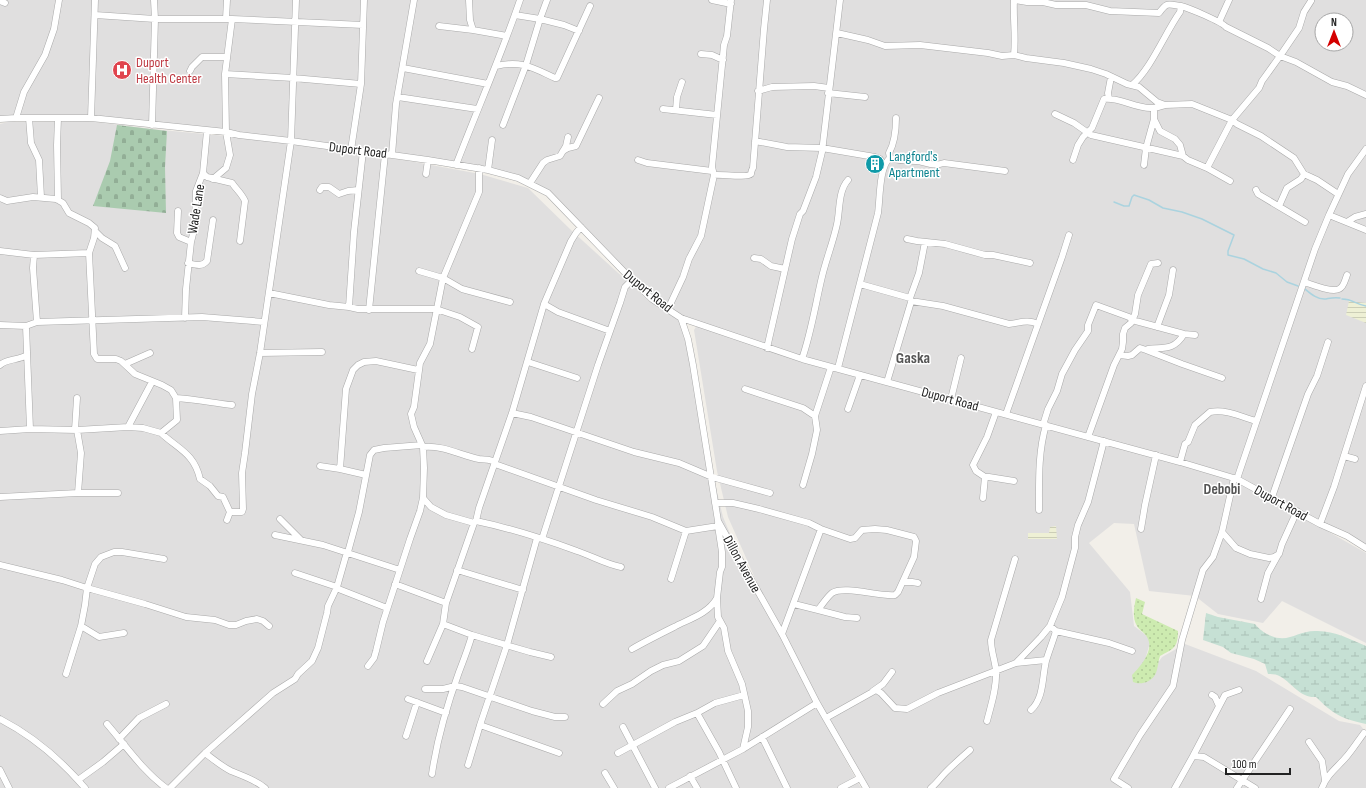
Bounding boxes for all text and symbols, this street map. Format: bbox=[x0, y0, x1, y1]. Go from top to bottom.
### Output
north arrow bbox=[1314, 12, 1354, 52]
text: N bbox=[1331, 16, 1337, 29]
place label: Duport Health Center bbox=[136, 54, 201, 87]
hospital icon: Duport Health Center bbox=[111, 59, 133, 81]
street label: Duport Road bbox=[328, 138, 388, 162]
place label: Langford's Apartment bbox=[888, 148, 940, 181]
building icon: Langford's Apartment bbox=[864, 153, 886, 175]
street label: Wade Lane bbox=[184, 183, 208, 235]
street label: Duport Road bbox=[620, 266, 676, 316]
district label: Gaska bbox=[896, 349, 930, 368]
street label: Duport Road bbox=[920, 383, 981, 415]
district label: Debobi bbox=[1204, 480, 1240, 499]
street label: Duport Road bbox=[1251, 481, 1311, 525]
street label: Dillon Avenue bbox=[719, 532, 765, 596]
scale bar bbox=[1226, 750, 1290, 776]
text: 100 m bbox=[1232, 757, 1257, 772]

